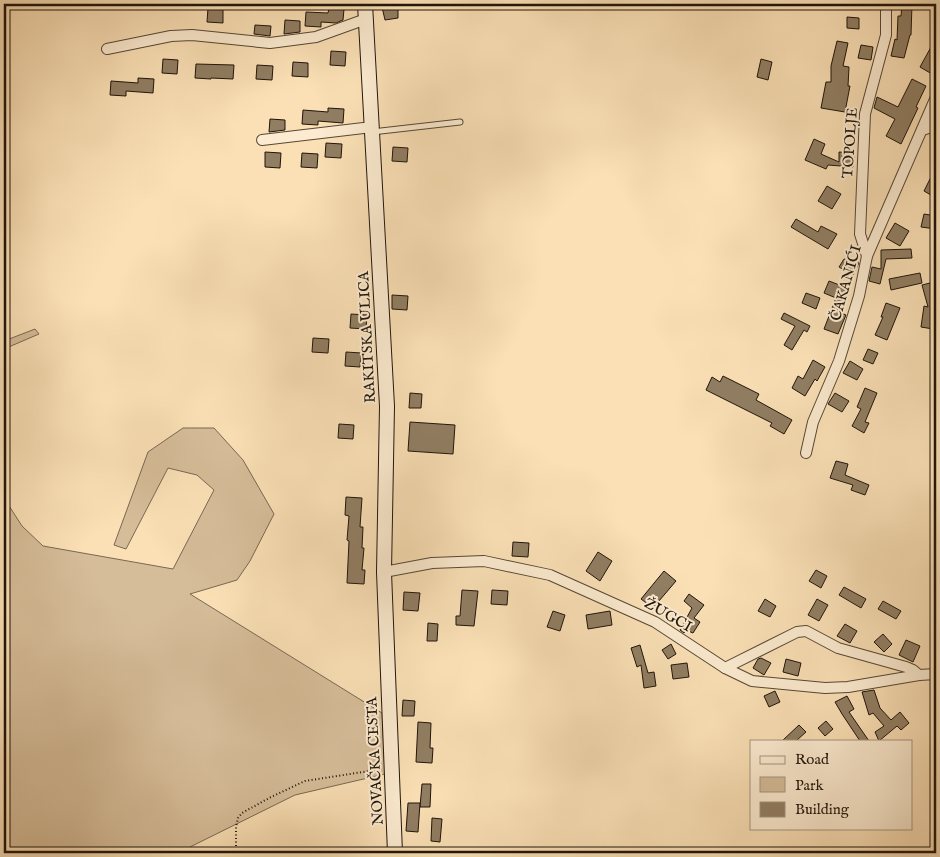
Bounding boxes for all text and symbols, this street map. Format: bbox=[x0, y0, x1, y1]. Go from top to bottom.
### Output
street label: TOPOLJE bbox=[838, 107, 862, 179]
street label: ČAKANIĆI bbox=[826, 242, 866, 323]
street label: RAKITSKA ULICA bbox=[354, 270, 380, 403]
street label: ŽUGCI bbox=[641, 594, 696, 637]
street label: NOVAČKA CESTA bbox=[362, 695, 388, 826]
legend bbox=[750, 740, 912, 830]
text: Road bbox=[795, 750, 830, 769]
text: Park bbox=[795, 776, 825, 795]
text: Building bbox=[795, 800, 850, 819]

